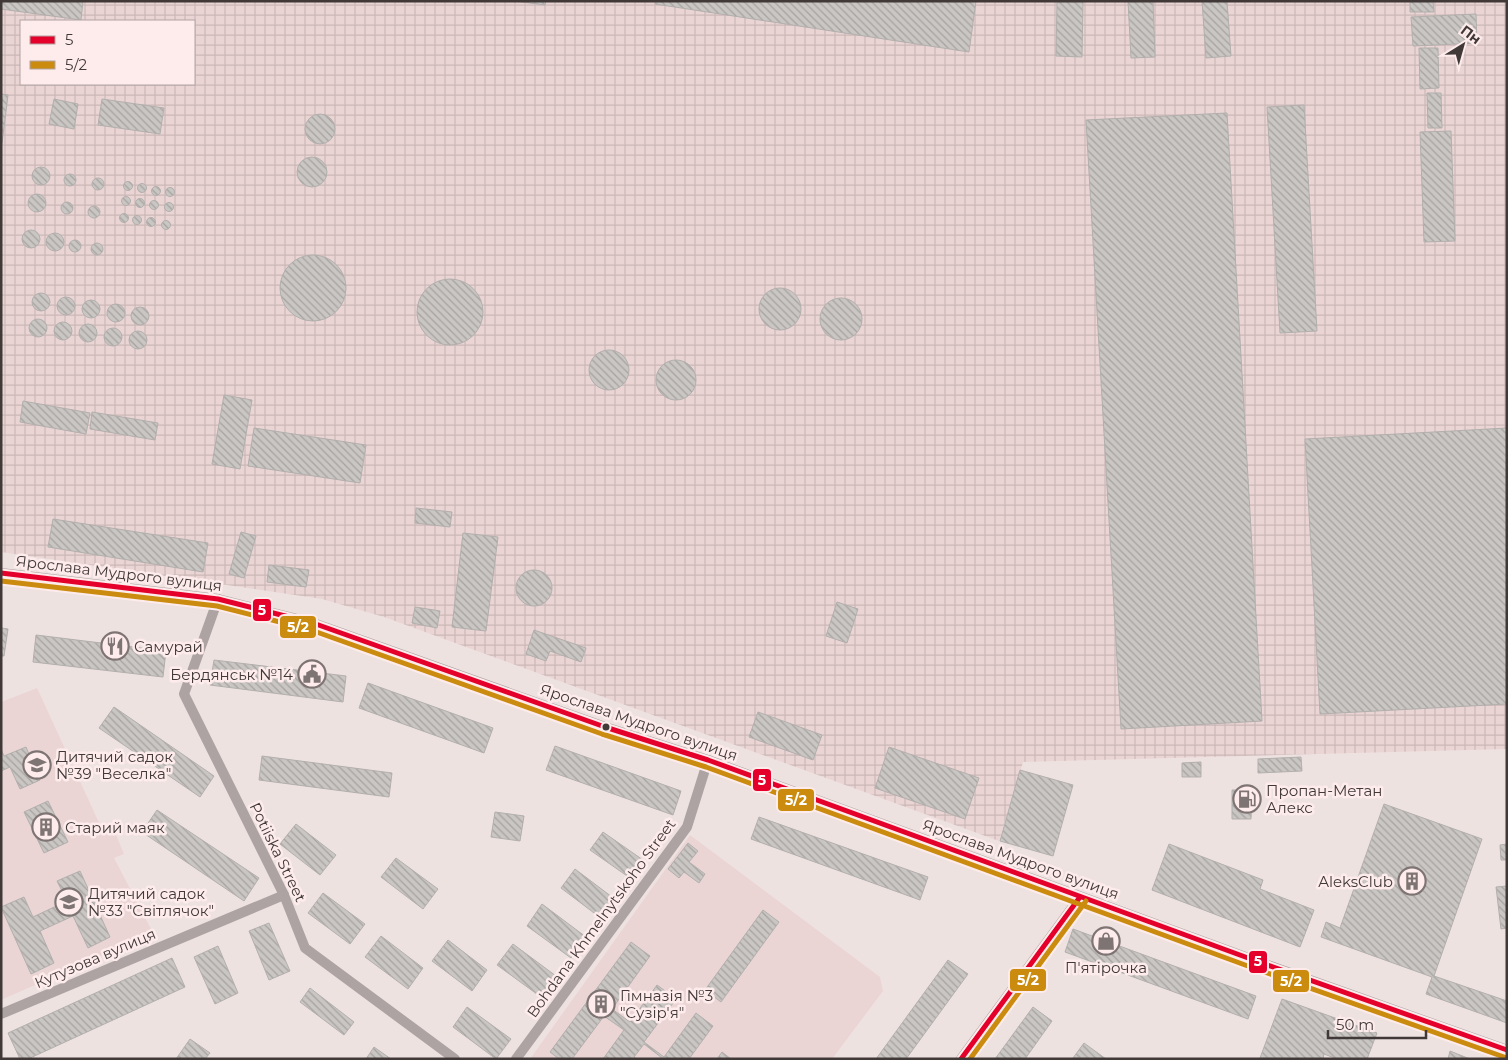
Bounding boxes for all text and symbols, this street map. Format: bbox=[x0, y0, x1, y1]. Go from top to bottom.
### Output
legend bbox=[20, 20, 195, 85]
north arrow bbox=[1438, 20, 1488, 70]
text: Пн bbox=[1457, 21, 1485, 48]
text: 5 bbox=[65, 30, 74, 49]
text: 5/2 bbox=[65, 55, 87, 74]
street label: Ярослава Мудрого вулиця bbox=[15, 551, 223, 595]
line badge: 5 bbox=[252, 598, 272, 622]
text: 5 bbox=[258, 601, 266, 619]
line badge: 5/2 bbox=[279, 615, 317, 639]
text: 5/2 bbox=[287, 618, 309, 636]
restaurant icon: Самурай bbox=[100, 631, 130, 661]
place label: Самурай bbox=[134, 637, 203, 656]
public building icon: Бердянськ №14 bbox=[297, 659, 327, 689]
place label: Бердянськ №14 bbox=[170, 665, 293, 684]
street label: Ярослава Мудрого вулиця bbox=[538, 679, 740, 765]
unlabelled marker bbox=[601, 722, 611, 732]
place label: Дитячий садок №39 "Веселка" bbox=[56, 747, 173, 783]
school or university icon: Дитячий садок №39 "Веселка" bbox=[22, 750, 52, 780]
line badge: 5 bbox=[752, 768, 772, 792]
text: 5 bbox=[758, 771, 766, 789]
place label: Пропан-Метан Алекс bbox=[1266, 781, 1382, 817]
fuel station icon: Пропан-Метан Алекс bbox=[1232, 784, 1262, 814]
line badge: 5/2 bbox=[777, 788, 815, 812]
text: 5/2 bbox=[785, 791, 807, 809]
street label: Potiiska Street bbox=[246, 799, 310, 905]
building icon: Старий маяк bbox=[31, 812, 61, 842]
street label: Bohdana Khmelnytskoho Street bbox=[522, 815, 680, 1021]
street label: Ярослава Мудрого вулиця bbox=[920, 815, 1122, 903]
place label: Старий маяк bbox=[65, 818, 165, 837]
building icon: AleksClub bbox=[1397, 866, 1427, 896]
place label: AleksClub bbox=[1318, 872, 1393, 891]
place label: Дитячий садок №33 "Світлячок" bbox=[88, 884, 214, 920]
school or university icon: Дитячий садок №33 "Світлячок" bbox=[54, 887, 84, 917]
street label: Кутузова вулиця bbox=[32, 924, 158, 992]
shop icon: П'ятірочка bbox=[1091, 926, 1121, 956]
line badge: 5 bbox=[1248, 950, 1268, 974]
text: 5 bbox=[1254, 952, 1262, 970]
place label: П'ятірочка bbox=[1065, 958, 1147, 977]
line badge: 5/2 bbox=[1009, 968, 1047, 992]
line badge: 5/2 bbox=[1272, 969, 1310, 993]
text: 5/2 bbox=[1017, 971, 1039, 989]
text: 5/2 bbox=[1280, 972, 1302, 990]
place label: Гімназія №3 "Сузір'я" bbox=[620, 986, 713, 1022]
building icon: Гімназія №3 "Сузір'я" bbox=[586, 989, 616, 1019]
scale bar bbox=[1328, 1008, 1426, 1040]
text: 50 m bbox=[1336, 1015, 1374, 1034]

